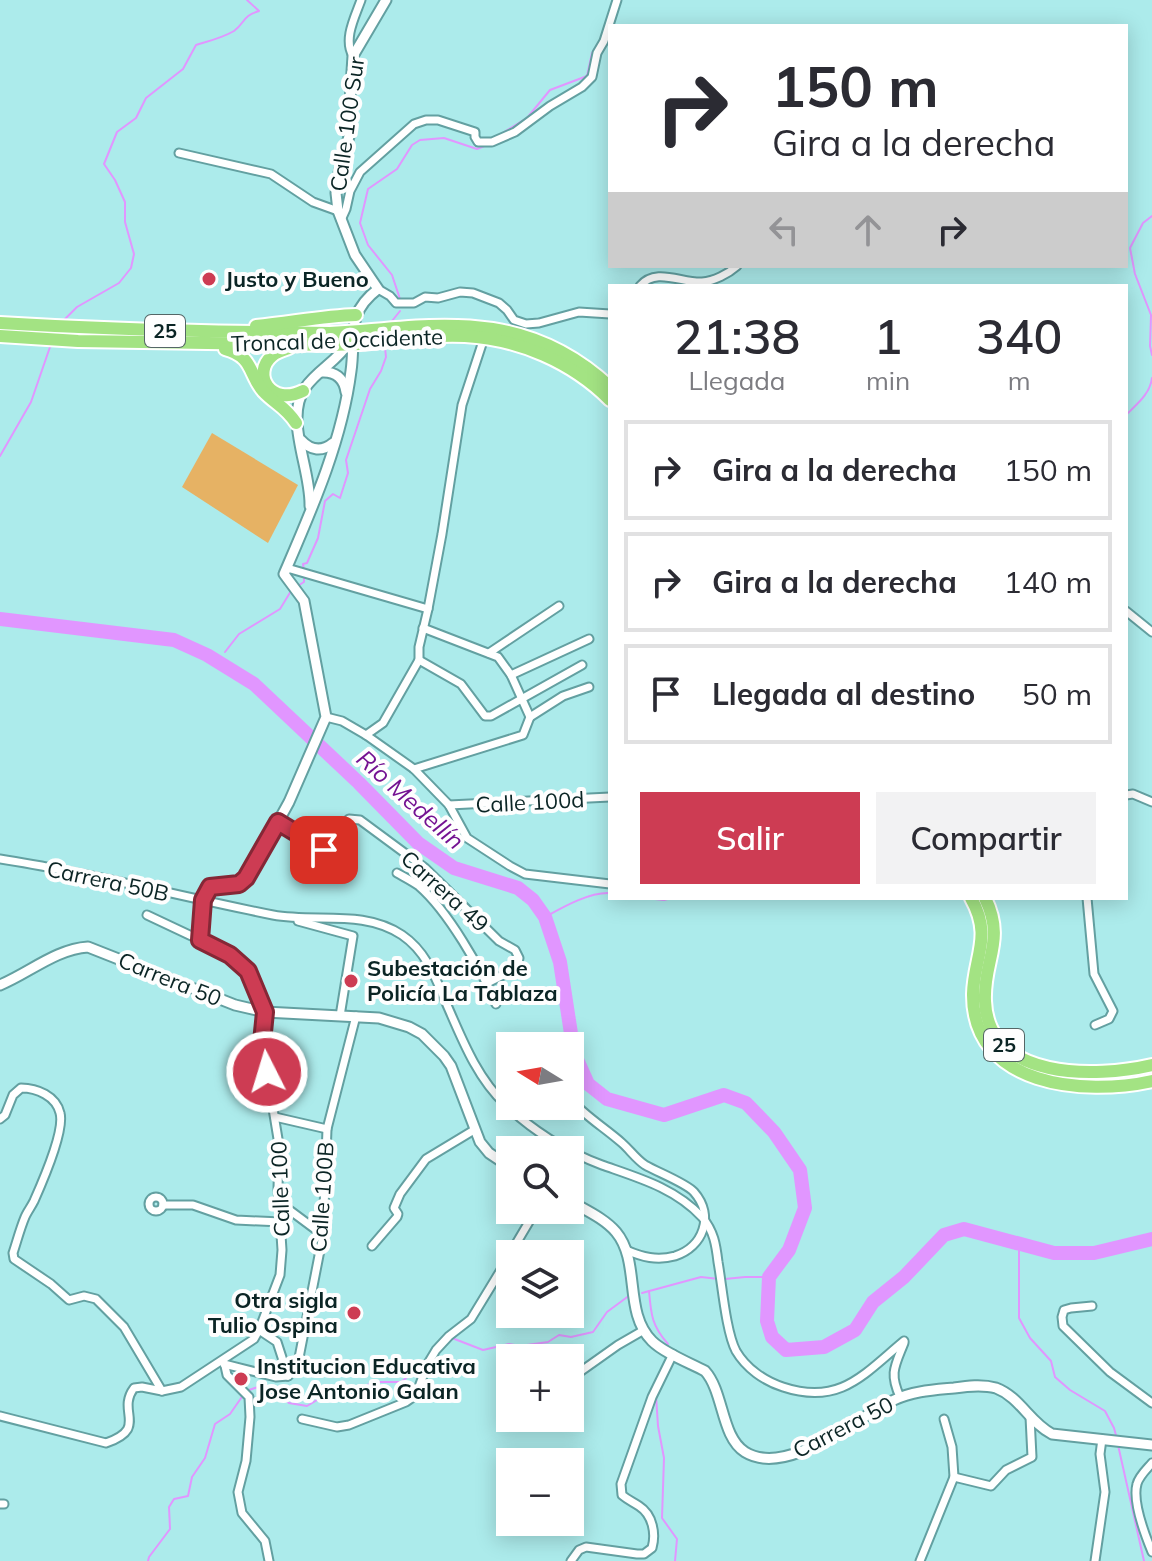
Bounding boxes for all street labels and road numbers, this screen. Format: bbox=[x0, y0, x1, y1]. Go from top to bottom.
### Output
street label: Calle 100 Sur bbox=[324, 55, 370, 193]
road number: 25 bbox=[145, 315, 185, 347]
street label: Troncal de Occidente bbox=[230, 322, 444, 358]
street label: Calle 100d bbox=[475, 785, 585, 819]
street label: Carrera 49 bbox=[395, 844, 495, 938]
street label: Carrera 50B bbox=[45, 854, 171, 908]
street label: Carrera 50 bbox=[114, 946, 226, 1012]
road number: 25 bbox=[984, 1029, 1024, 1061]
street label: Calle 100 bbox=[264, 1141, 296, 1237]
street label: Calle 100B bbox=[304, 1141, 340, 1253]
street label: Carrera 50 bbox=[788, 1390, 898, 1464]

